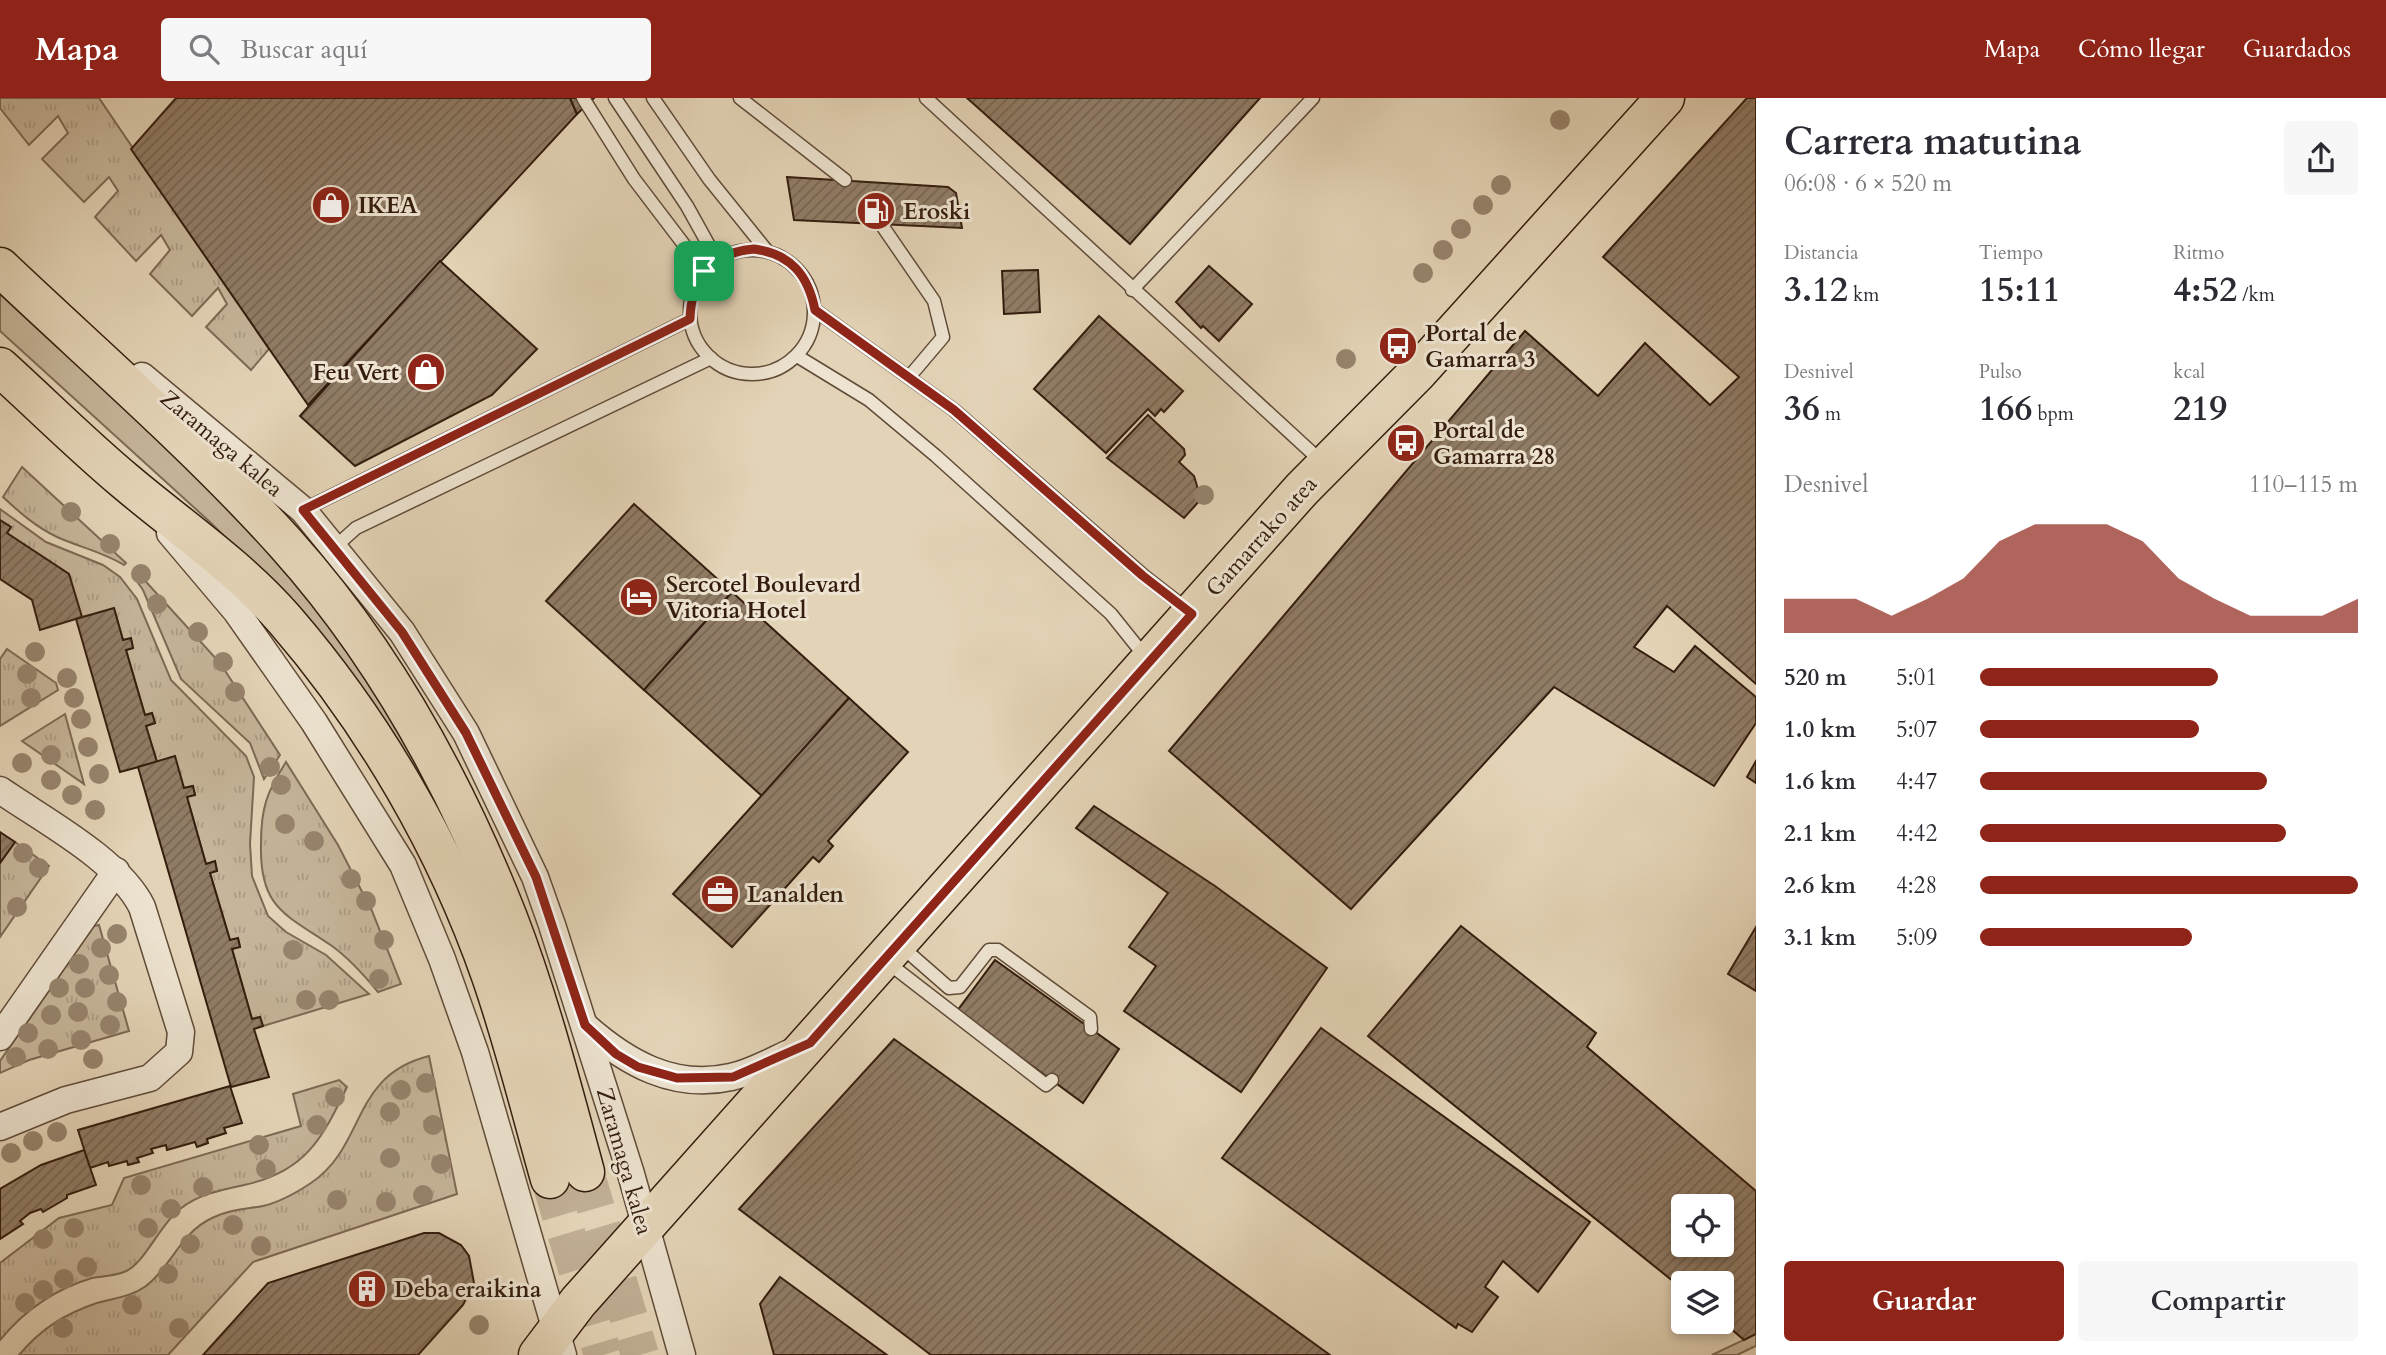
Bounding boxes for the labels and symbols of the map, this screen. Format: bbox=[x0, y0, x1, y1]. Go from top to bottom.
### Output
shop icon: IKEA bbox=[310, 184, 352, 226]
place label: IKEA bbox=[358, 190, 418, 221]
fuel station icon: Eroski bbox=[855, 190, 897, 232]
place label: Eroski bbox=[903, 196, 970, 227]
pin bbox=[674, 241, 734, 301]
place label: Portal de Gamarra 3 bbox=[1425, 318, 1536, 375]
bus stop icon: Portal de Gamarra 3 bbox=[1377, 325, 1419, 367]
shop icon: Feu Vert bbox=[405, 351, 447, 393]
place label: Feu Vert bbox=[313, 357, 399, 388]
street label: Zaramaga kalea bbox=[154, 383, 290, 504]
place label: Portal de Gamarra 28 bbox=[1433, 415, 1555, 472]
bus stop icon: Portal de Gamarra 28 bbox=[1385, 422, 1427, 464]
street label: Gamarrako atea bbox=[1199, 469, 1324, 603]
place label: Sercotel Boulevard Vitoria Hotel bbox=[666, 569, 861, 626]
hotel icon: Sercotel Boulevard Vitoria Hotel bbox=[618, 576, 660, 618]
office icon: Lanalden bbox=[699, 873, 741, 915]
place label: Lanalden bbox=[747, 879, 844, 910]
street label: Zaramaga kalea bbox=[589, 1084, 660, 1238]
building icon: Deba eraikina bbox=[346, 1268, 388, 1310]
place label: Deba eraikina bbox=[394, 1274, 542, 1305]

